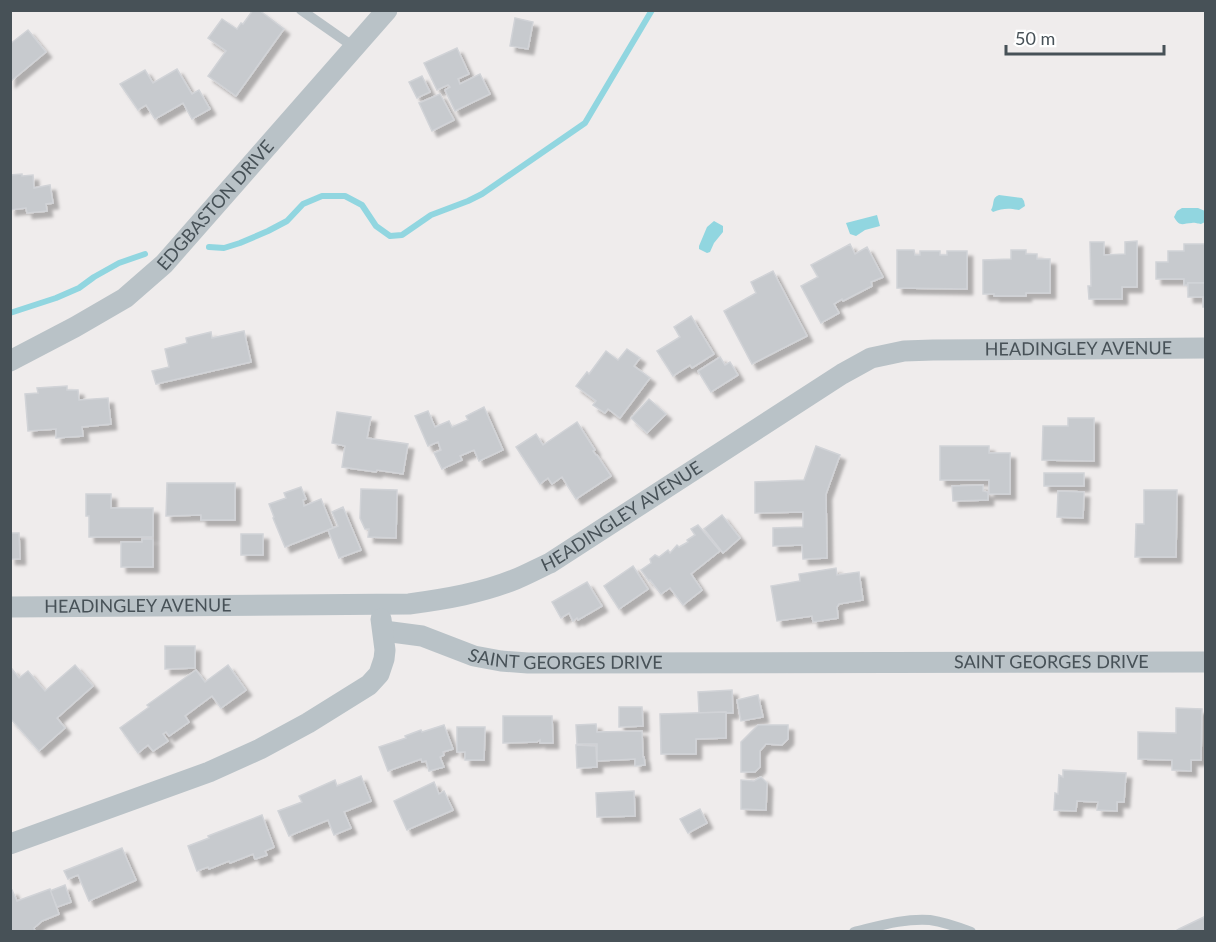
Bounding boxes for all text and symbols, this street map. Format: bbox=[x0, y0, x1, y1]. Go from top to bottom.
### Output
scale bar bbox=[1006, 18, 1164, 56]
text: 50 m bbox=[1015, 27, 1055, 49]
street label: EDGBASTON DRIVE bbox=[152, 135, 278, 274]
street label: HEADINGLEY AVENUE bbox=[985, 336, 1172, 360]
street label: HEADINGLEY AVENUE bbox=[537, 456, 706, 576]
street label: HEADINGLEY AVENUE bbox=[44, 593, 232, 617]
street label: SAINT GEORGES DRIVE bbox=[465, 643, 663, 673]
street label: SAINT GEORGES DRIVE bbox=[954, 650, 1149, 672]

